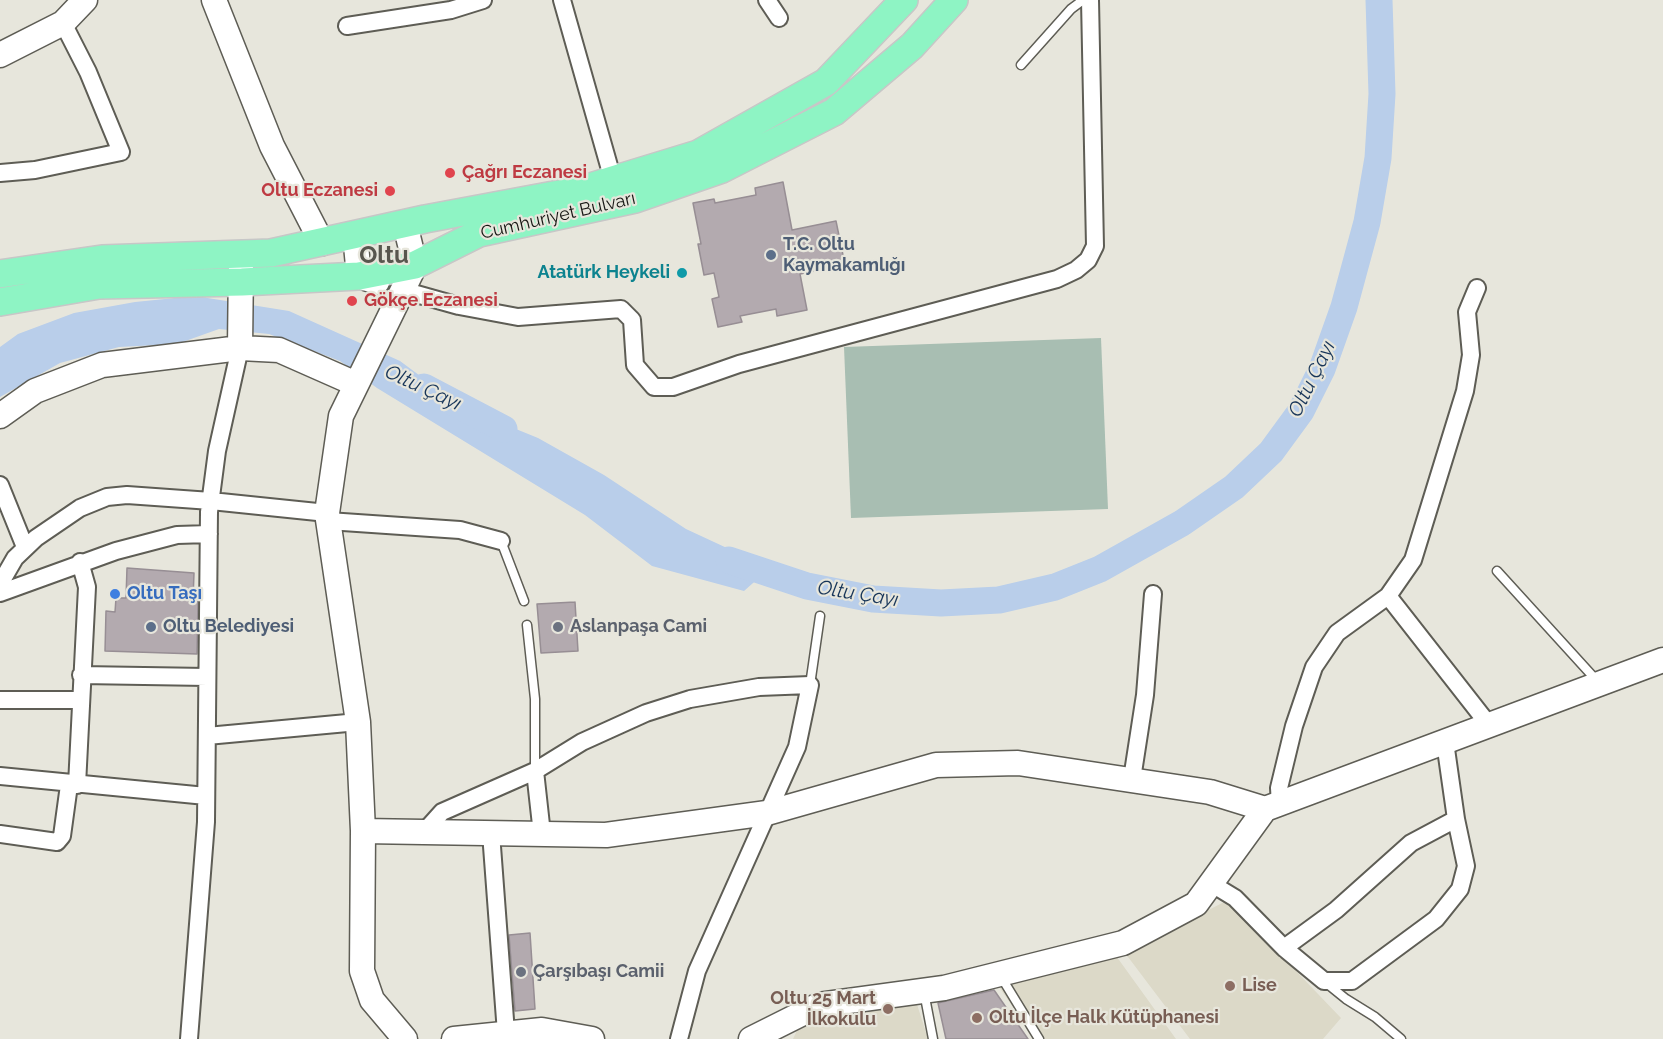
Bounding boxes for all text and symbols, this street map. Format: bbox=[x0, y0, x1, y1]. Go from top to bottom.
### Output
place label: Çağrı Eczanesi bbox=[462, 162, 587, 184]
marker: Çağrı Eczanesi bbox=[443, 166, 457, 180]
place label: Oltu Eczanesi bbox=[261, 180, 378, 202]
marker: Oltu Eczanesi bbox=[383, 184, 397, 198]
street label: Cumhuriyet Bulvarı bbox=[478, 188, 638, 244]
place label: T.C. Oltu Kaymakamlığı bbox=[783, 234, 905, 276]
district label: Oltu bbox=[359, 242, 409, 270]
marker: T.C. Oltu Kaymakamlığı bbox=[764, 248, 778, 262]
place label: Atatürk Heykeli bbox=[538, 262, 670, 284]
marker: Atatürk Heykeli bbox=[675, 266, 689, 280]
place label: Gökçe Eczanesi bbox=[364, 290, 498, 312]
marker: Gökçe Eczanesi bbox=[345, 294, 359, 308]
water label: Oltu Çayı bbox=[1283, 337, 1341, 421]
water label: Oltu Çayı bbox=[381, 360, 465, 416]
water label: Oltu Çayı bbox=[816, 576, 900, 612]
place label: Oltu Taşı bbox=[127, 583, 202, 605]
marker: Oltu Taşı bbox=[108, 587, 122, 601]
place label: Oltu Belediyesi bbox=[163, 616, 294, 638]
place label: Aslanpaşa Cami bbox=[570, 616, 707, 638]
marker: Oltu Belediyesi bbox=[144, 620, 158, 634]
marker: Aslanpaşa Cami bbox=[551, 620, 565, 634]
place label: Çarşıbaşı Camii bbox=[533, 961, 664, 983]
marker: Çarşıbaşı Camii bbox=[514, 965, 528, 979]
place label: Lise bbox=[1242, 975, 1277, 997]
marker: Lise bbox=[1223, 979, 1237, 993]
place label: Oltu 25 Mart İlkokulu bbox=[770, 988, 876, 1030]
marker: Oltu 25 Mart İlkokulu bbox=[881, 1002, 895, 1016]
place label: Oltu İlçe Halk Kütüphanesi bbox=[989, 1007, 1219, 1029]
marker: Oltu İlçe Halk Kütüphanesi bbox=[970, 1011, 984, 1025]

